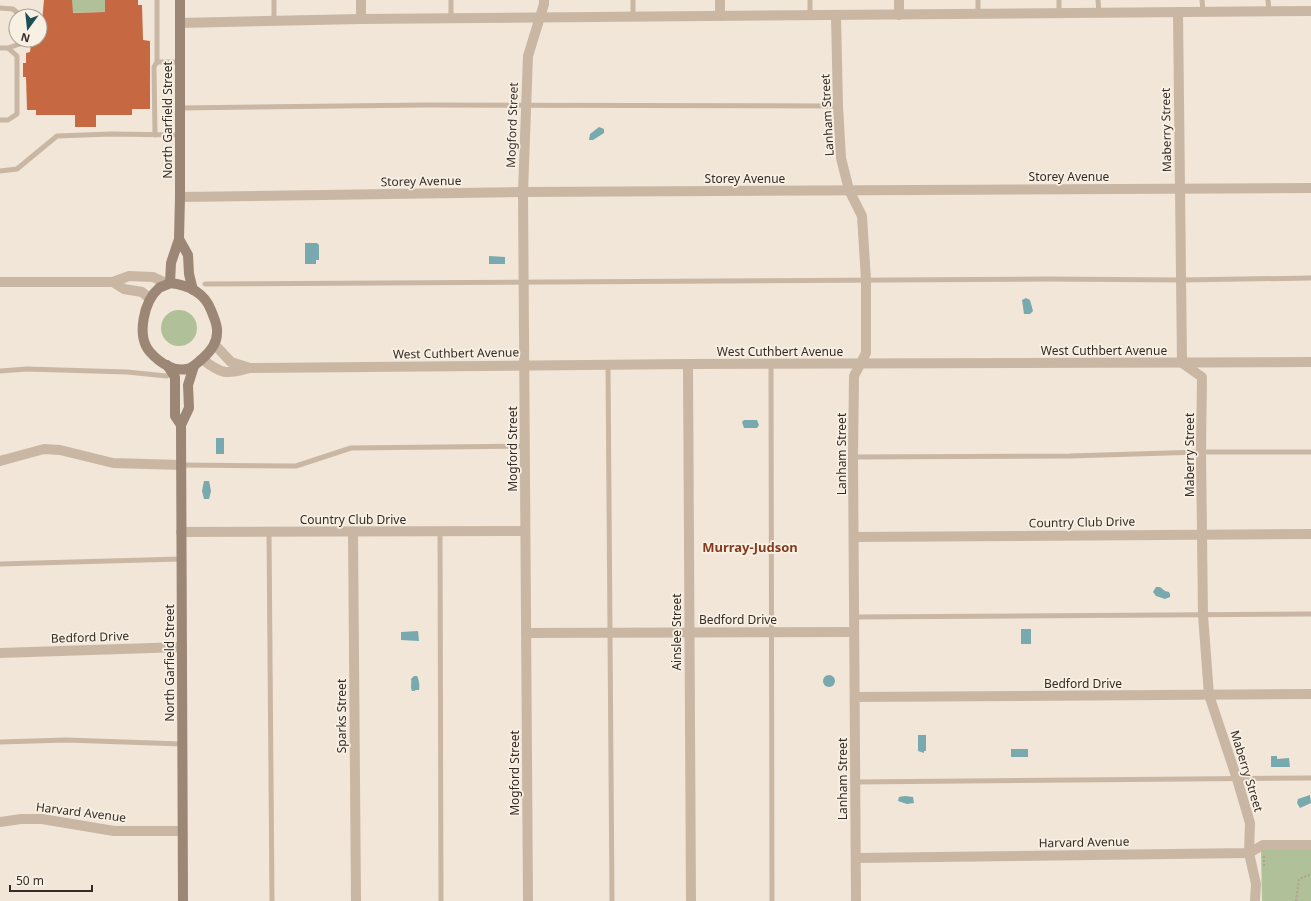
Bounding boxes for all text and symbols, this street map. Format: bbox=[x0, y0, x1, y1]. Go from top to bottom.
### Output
north arrow bbox=[8, 8, 48, 48]
text: N bbox=[19, 30, 32, 47]
street label: North Garfield Street bbox=[159, 60, 176, 179]
street label: Lanham Street bbox=[816, 73, 838, 157]
street label: Mogford Street bbox=[502, 81, 522, 168]
street label: Maberry Street bbox=[1157, 87, 1175, 172]
street label: Storey Avenue bbox=[1029, 168, 1110, 185]
street label: Storey Avenue bbox=[705, 170, 786, 187]
street label: Storey Avenue bbox=[380, 172, 462, 190]
street label: West Cuthbert Avenue bbox=[1041, 342, 1167, 359]
street label: West Cuthbert Avenue bbox=[393, 343, 520, 363]
street label: West Cuthbert Avenue bbox=[717, 343, 843, 360]
street label: Mogford Street bbox=[504, 406, 521, 492]
street label: Lanham Street bbox=[833, 412, 850, 495]
street label: Maberry Street bbox=[1181, 412, 1198, 497]
street label: Country Club Drive bbox=[300, 511, 406, 528]
street label: Country Club Drive bbox=[1029, 513, 1136, 531]
district label: Murray-Judson bbox=[702, 538, 798, 556]
street label: Ainslee Street bbox=[668, 593, 685, 671]
street label: North Garfield Street bbox=[161, 603, 178, 722]
street label: Bedford Drive bbox=[699, 611, 777, 628]
street label: Bedford Drive bbox=[51, 627, 130, 647]
street label: Bedford Drive bbox=[1044, 675, 1122, 692]
street label: Sparks Street bbox=[333, 678, 350, 753]
street label: Maberry Street bbox=[1227, 728, 1268, 814]
street label: Mogford Street bbox=[506, 730, 523, 816]
street label: Lanham Street bbox=[834, 737, 851, 820]
street label: Harvard Avenue bbox=[35, 798, 127, 826]
street label: Harvard Avenue bbox=[1038, 833, 1130, 851]
scale bar bbox=[10, 867, 92, 893]
text: 50 m bbox=[16, 872, 44, 889]

